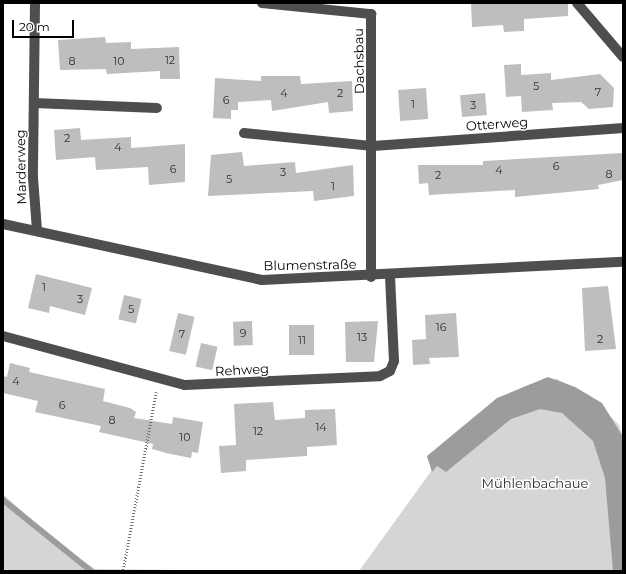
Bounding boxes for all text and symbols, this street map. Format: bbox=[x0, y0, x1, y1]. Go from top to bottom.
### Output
scale bar bbox=[14, 12, 76, 38]
text: 20 m bbox=[19, 19, 50, 34]
street label: Dachsbau bbox=[351, 28, 367, 94]
house number: 12 bbox=[165, 53, 175, 67]
house number: 8 bbox=[68, 54, 76, 68]
house number: 10 bbox=[113, 54, 125, 68]
house number: 5 bbox=[533, 79, 539, 93]
house number: 7 bbox=[595, 85, 601, 99]
house number: 4 bbox=[280, 86, 288, 100]
house number: 2 bbox=[337, 86, 343, 100]
house number: 6 bbox=[223, 93, 229, 107]
house number: 1 bbox=[411, 97, 415, 111]
house number: 3 bbox=[470, 98, 476, 112]
street label: Otterweg bbox=[465, 114, 529, 134]
street label: Marderweg bbox=[13, 129, 29, 205]
house number: 2 bbox=[64, 131, 70, 145]
house number: 4 bbox=[114, 140, 122, 154]
house number: 6 bbox=[553, 159, 559, 173]
house number: 6 bbox=[170, 162, 176, 176]
house number: 4 bbox=[495, 163, 503, 177]
house number: 3 bbox=[280, 165, 286, 179]
house number: 8 bbox=[605, 167, 613, 181]
house number: 2 bbox=[435, 168, 441, 182]
house number: 5 bbox=[226, 172, 232, 186]
house number: 1 bbox=[331, 179, 335, 193]
street label: Blumenstraße bbox=[263, 256, 357, 274]
house number: 1 bbox=[42, 280, 46, 294]
house number: 3 bbox=[77, 292, 83, 306]
house number: 5 bbox=[128, 302, 134, 316]
house number: 16 bbox=[436, 320, 446, 334]
house number: 9 bbox=[240, 326, 246, 340]
house number: 7 bbox=[179, 327, 185, 341]
house number: 13 bbox=[357, 330, 367, 344]
house number: 2 bbox=[597, 332, 603, 346]
house number: 11 bbox=[298, 333, 306, 347]
street label: Rehweg bbox=[215, 361, 269, 379]
house number: 4 bbox=[12, 374, 20, 388]
house number: 6 bbox=[59, 398, 65, 412]
house number: 8 bbox=[108, 413, 116, 427]
house number: 14 bbox=[315, 420, 327, 434]
house number: 12 bbox=[253, 424, 263, 438]
house number: 10 bbox=[179, 430, 191, 444]
park label: Mühlenbachaue bbox=[482, 475, 588, 491]

